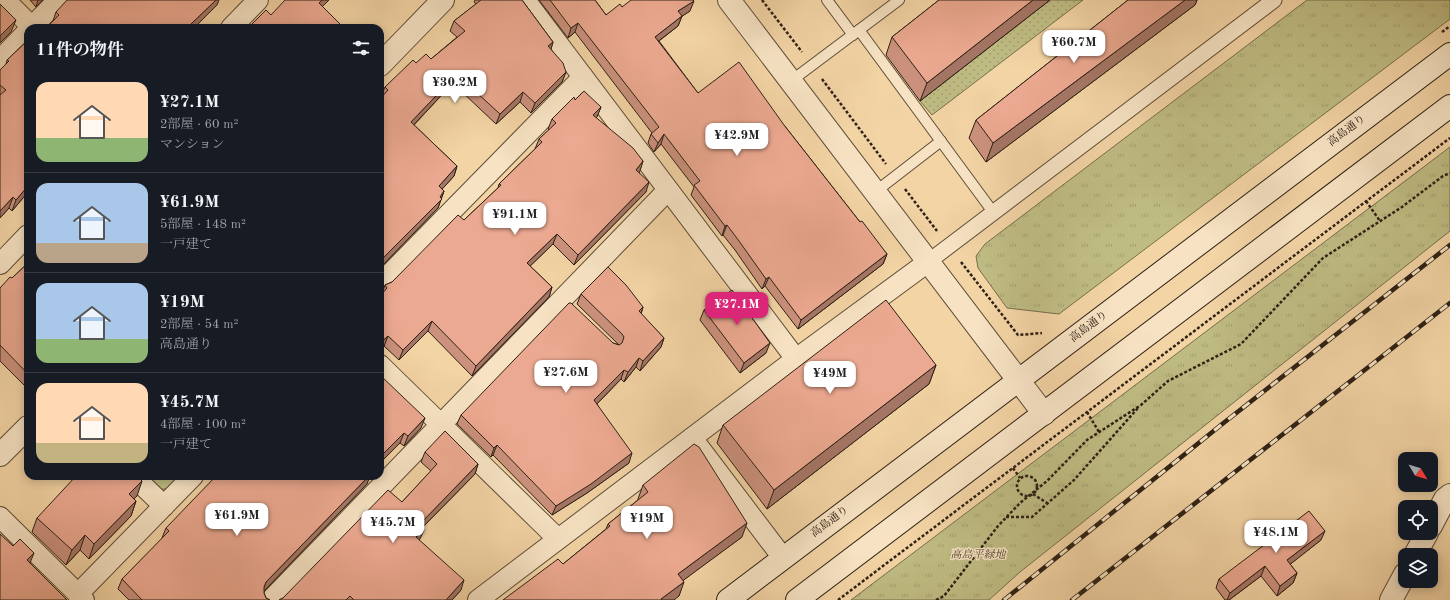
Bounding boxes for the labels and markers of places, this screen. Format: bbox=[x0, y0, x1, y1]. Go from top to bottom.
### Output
pin: ¥60.7M bbox=[1041, 30, 1107, 64]
pin: ¥30.2M bbox=[422, 70, 488, 104]
pin: ¥42.9M bbox=[704, 123, 770, 157]
pin: ¥91.1M bbox=[482, 202, 548, 236]
pin: ¥27.1M bbox=[704, 292, 770, 326]
pin: ¥27.6M bbox=[533, 360, 599, 394]
pin: ¥49M bbox=[806, 361, 854, 395]
pin: ¥61.9M bbox=[204, 503, 270, 537]
pin: ¥19M bbox=[623, 506, 671, 540]
pin: ¥45.7M bbox=[360, 510, 426, 544]
pin: ¥48.1M bbox=[1243, 520, 1309, 554]

